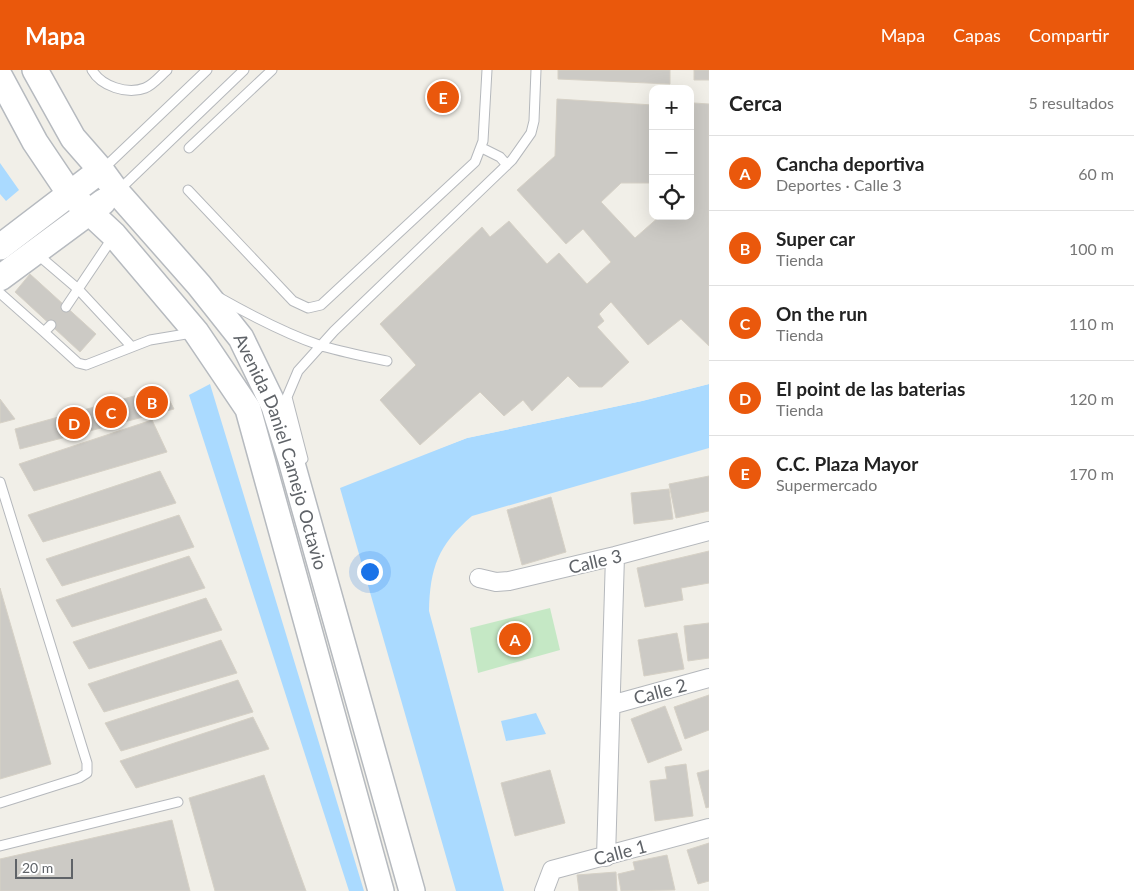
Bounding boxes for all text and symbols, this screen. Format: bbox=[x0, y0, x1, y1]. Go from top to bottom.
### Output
text: Mapa bbox=[25, 21, 85, 50]
text: Mapa bbox=[881, 24, 925, 46]
text: Capas bbox=[953, 24, 1001, 46]
text: Compartir bbox=[1029, 24, 1109, 46]
pin: E bbox=[427, 78, 459, 116]
map controls bbox=[649, 85, 694, 220]
button: + bbox=[649, 85, 694, 130]
text: Cerca bbox=[729, 90, 782, 115]
text: 5 resultados bbox=[1028, 93, 1114, 112]
button: − bbox=[649, 130, 694, 175]
text: Cancha deportiva bbox=[776, 152, 924, 175]
text: A bbox=[739, 164, 751, 183]
text: 60 m bbox=[1078, 164, 1114, 183]
button: locate bbox=[649, 175, 694, 220]
text: Deportes · Calle 3 bbox=[776, 175, 902, 194]
text: Super car bbox=[776, 227, 855, 250]
text: B bbox=[740, 239, 750, 258]
text: 100 m bbox=[1069, 239, 1114, 258]
text: Tienda bbox=[776, 250, 824, 269]
text: On the run bbox=[776, 302, 868, 325]
text: C bbox=[740, 314, 750, 333]
text: 110 m bbox=[1069, 314, 1114, 333]
text: Tienda bbox=[776, 325, 824, 344]
street label: Avenida Daniel Camejo Octavio bbox=[229, 330, 332, 572]
text: El point de las baterias bbox=[776, 377, 965, 400]
pin: B bbox=[136, 383, 168, 421]
text: D bbox=[739, 389, 751, 408]
text: 120 m bbox=[1069, 389, 1114, 408]
pin: C bbox=[95, 393, 127, 431]
text: Tienda bbox=[776, 400, 824, 419]
pin: D bbox=[58, 404, 90, 442]
text: C.C. Plaza Mayor bbox=[776, 452, 918, 475]
text: E bbox=[740, 464, 750, 483]
text: 170 m bbox=[1069, 464, 1114, 483]
text: Supermercado bbox=[776, 475, 877, 494]
street label: Calle 3 bbox=[566, 544, 624, 578]
your location bbox=[357, 559, 383, 585]
pin: A bbox=[499, 620, 531, 658]
street label: Calle 2 bbox=[631, 673, 689, 709]
street label: Calle 1 bbox=[591, 834, 649, 870]
scale bar bbox=[15, 856, 72, 879]
text: 20 m bbox=[22, 859, 53, 876]

